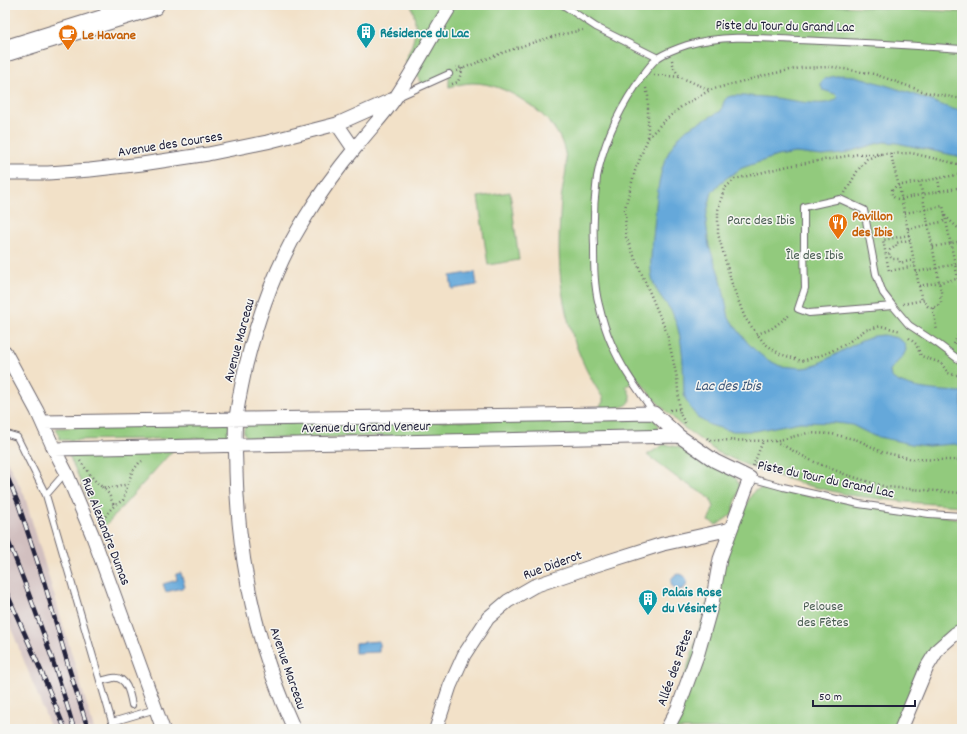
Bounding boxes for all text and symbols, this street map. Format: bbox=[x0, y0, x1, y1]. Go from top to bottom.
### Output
street label: Piste du Tour du Grand Lac bbox=[715, 16, 855, 38]
building icon: Résidence du Lac bbox=[355, 21, 377, 49]
cafe icon: Le Havane bbox=[57, 23, 79, 51]
place label: Résidence du Lac bbox=[380, 24, 470, 44]
place label: Le Havane bbox=[82, 26, 136, 46]
street label: Avenue des Courses bbox=[117, 127, 224, 163]
place label: Pavillon des Ibis bbox=[852, 207, 893, 243]
park label: Parc des Ibis bbox=[727, 211, 795, 231]
restaurant icon: Pavillon des Ibis bbox=[827, 212, 849, 240]
park label: Île des Ibis bbox=[785, 246, 844, 266]
street label: Avenue Marceau bbox=[219, 296, 261, 385]
water label: Lac des Ibis bbox=[695, 376, 762, 398]
street label: Avenue du Grand Veneur bbox=[301, 417, 432, 439]
street label: Piste du Tour du Grand Lac bbox=[756, 456, 896, 504]
street label: Rue Alexandre Dumas bbox=[75, 475, 135, 589]
street label: Rue Diderot bbox=[520, 546, 585, 586]
place label: Palais Rose du Vésinet bbox=[662, 583, 722, 619]
building icon: Palais Rose du Vésinet bbox=[637, 588, 659, 616]
park label: Pelouse des Fêtes bbox=[797, 597, 849, 633]
street label: Avenue Marceau bbox=[264, 625, 311, 713]
street label: Allée des Fêtes bbox=[653, 626, 699, 709]
scale bar bbox=[813, 682, 915, 708]
text: 50 m bbox=[819, 689, 842, 706]

